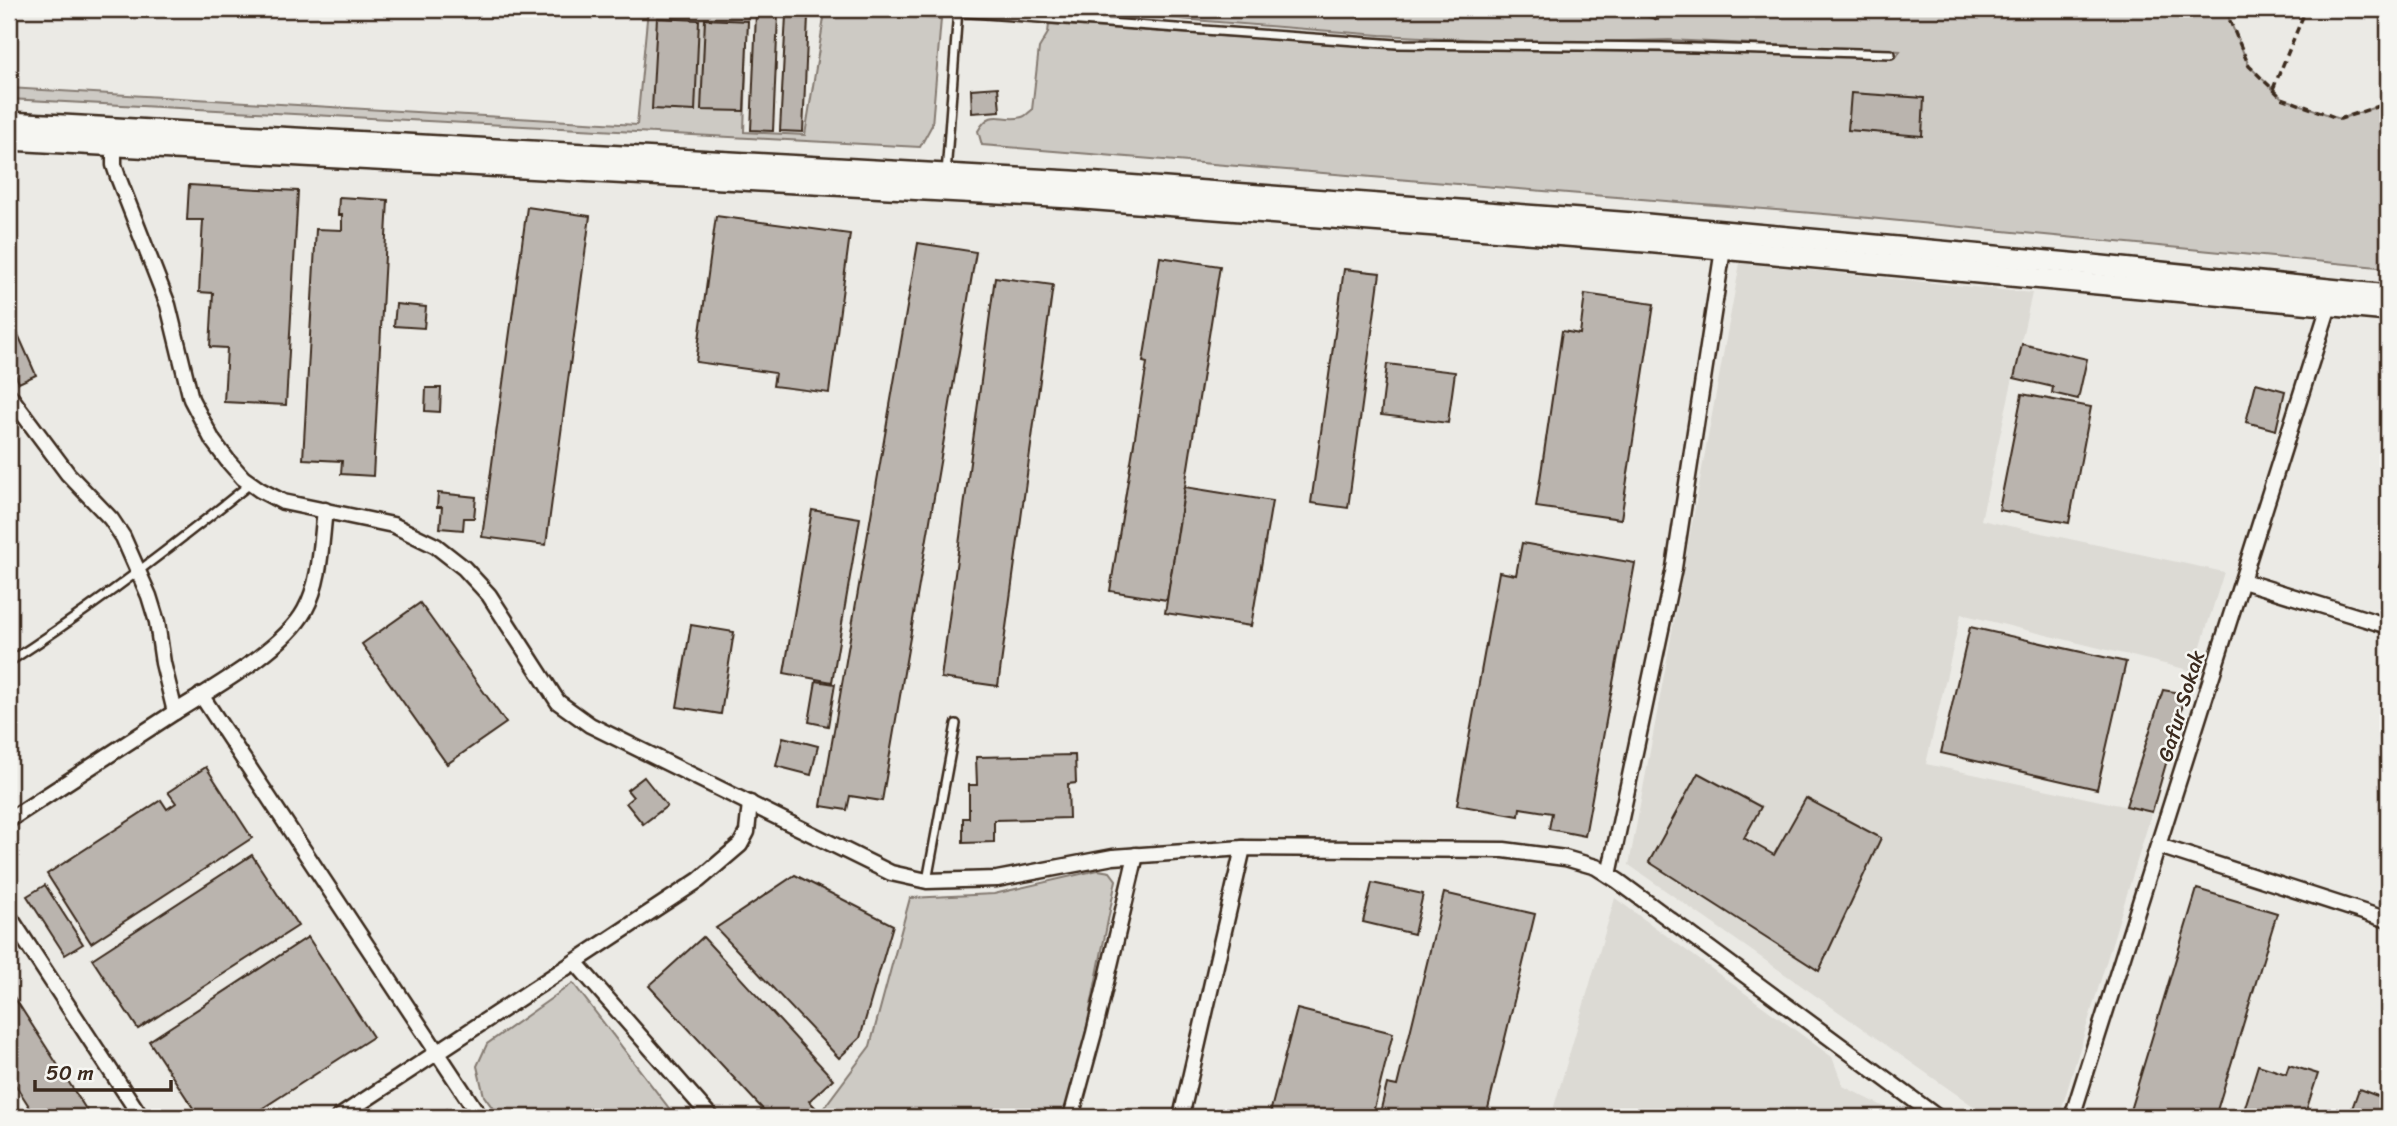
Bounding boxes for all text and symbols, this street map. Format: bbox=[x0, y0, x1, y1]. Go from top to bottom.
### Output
street label: Gafur Sokak bbox=[2146, 645, 2216, 766]
scale bar bbox=[35, 1049, 172, 1093]
text: 50 m bbox=[46, 1054, 94, 1092]

